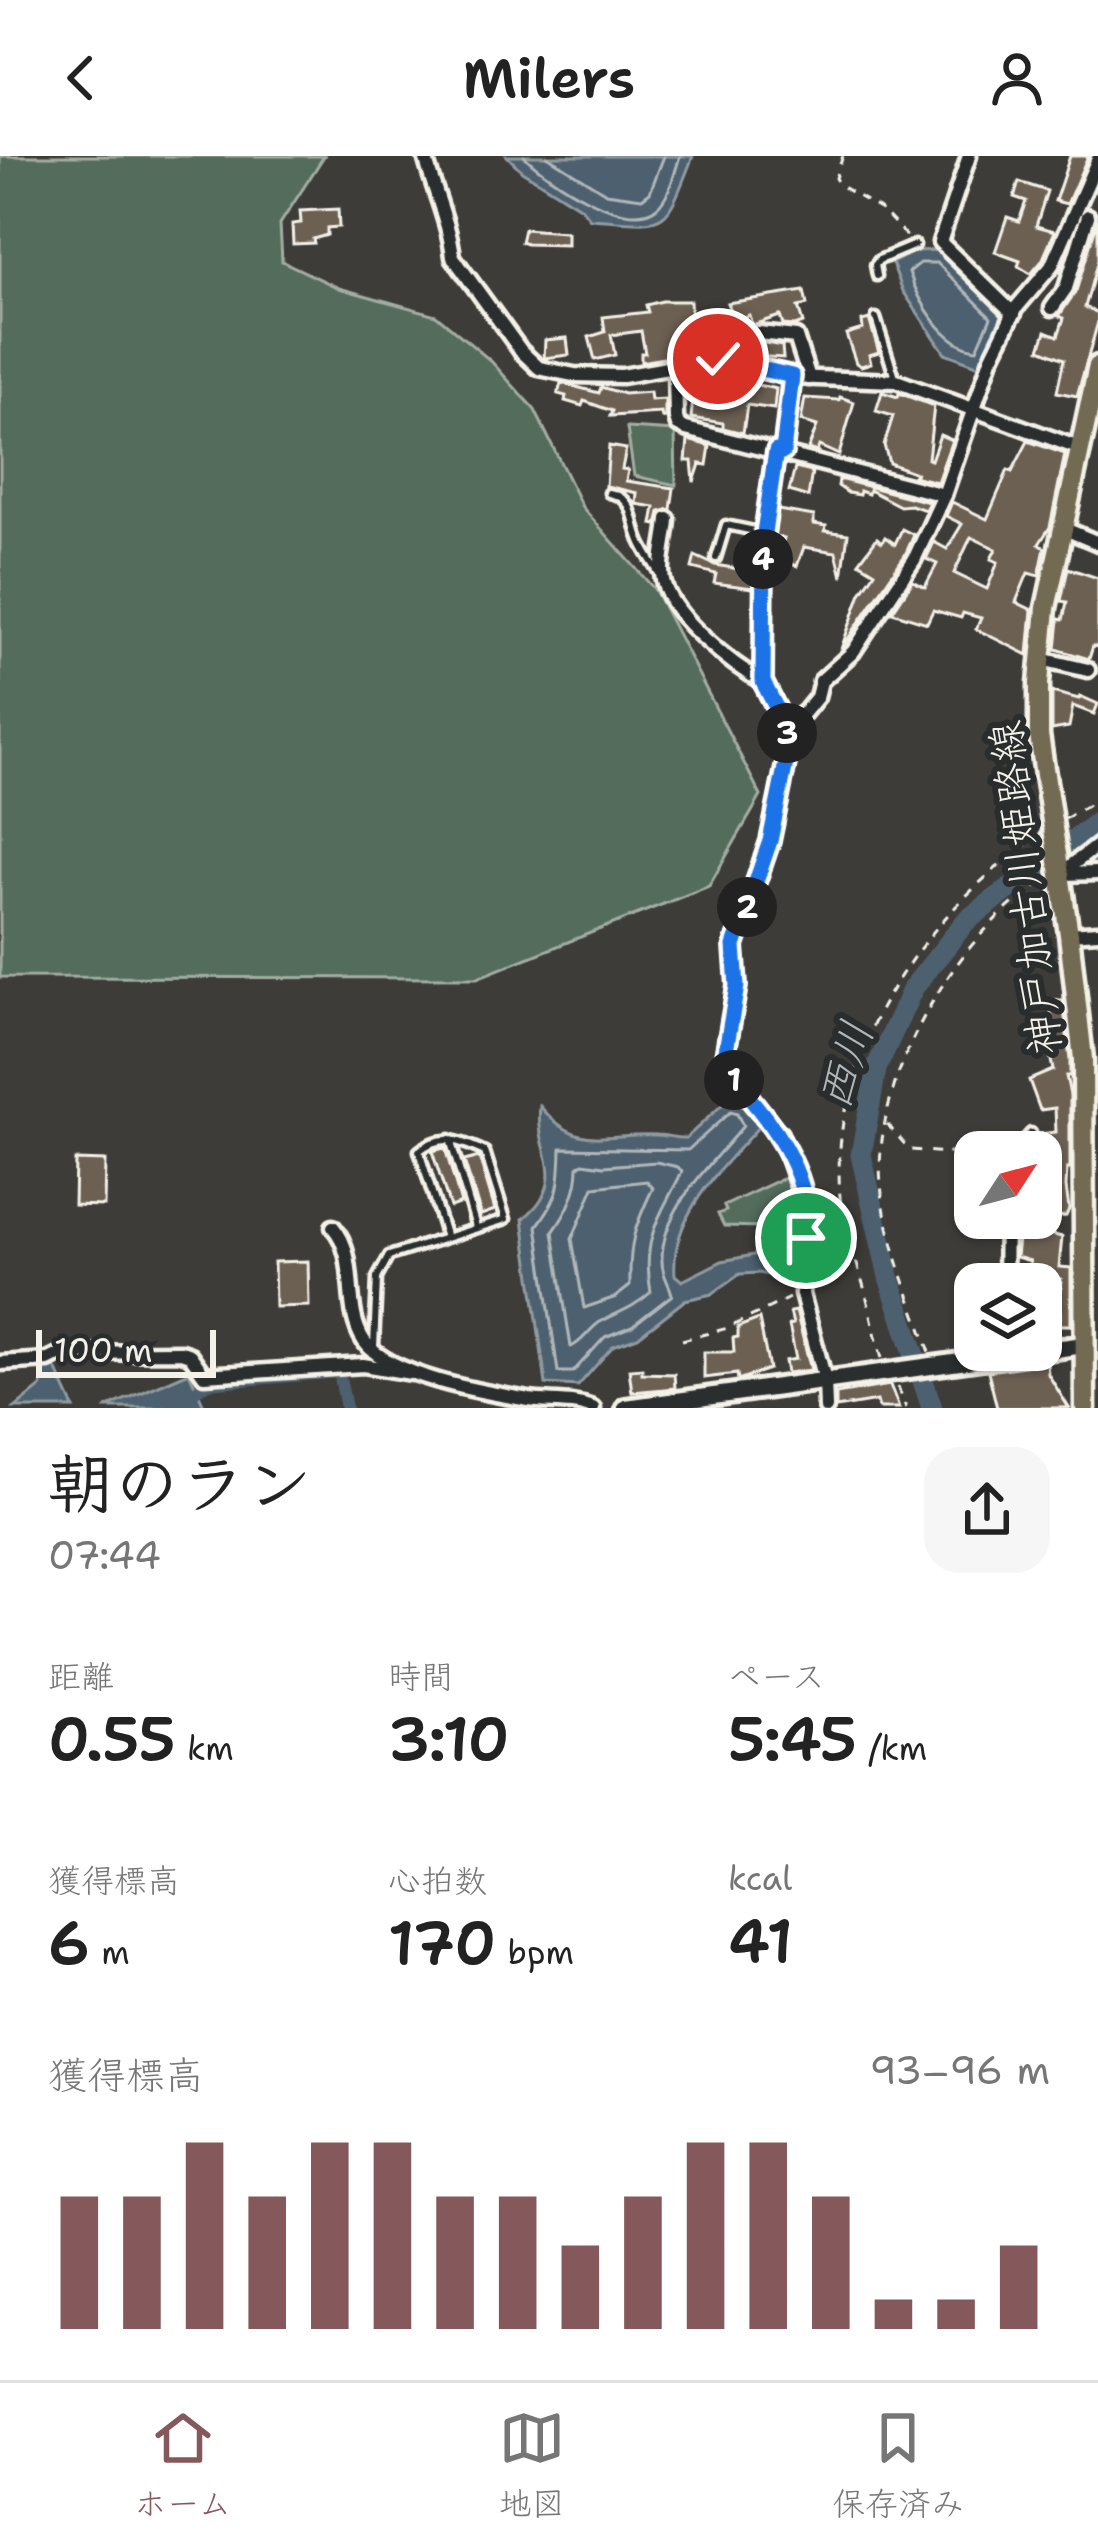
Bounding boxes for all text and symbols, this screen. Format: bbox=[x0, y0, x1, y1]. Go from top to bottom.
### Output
text: Milers bbox=[463, 42, 635, 114]
icon: back bbox=[48, 45, 114, 111]
icon: person bbox=[984, 45, 1050, 111]
pin bbox=[667, 308, 769, 410]
icon: check bbox=[685, 326, 751, 392]
pin: 4 bbox=[733, 529, 793, 589]
text: 4 bbox=[751, 536, 775, 581]
pin: 3 bbox=[757, 703, 817, 763]
text: 3 bbox=[775, 710, 799, 755]
street label: 神戸加古川姫路線 bbox=[977, 718, 1073, 1058]
pin: 2 bbox=[717, 877, 777, 937]
text: 2 bbox=[735, 884, 759, 929]
water label: 西川 bbox=[803, 1013, 887, 1117]
pin: 1 bbox=[704, 1050, 764, 1110]
text: 1 bbox=[726, 1057, 742, 1102]
north arrow bbox=[954, 1131, 1062, 1239]
map controls bbox=[954, 1131, 1062, 1371]
pin bbox=[755, 1187, 857, 1289]
icon: arrive bbox=[773, 1205, 839, 1271]
button: layers bbox=[954, 1263, 1062, 1371]
scale bar bbox=[36, 1324, 216, 1377]
text: 100 m bbox=[54, 1328, 153, 1373]
text: 朝のラン bbox=[48, 1440, 312, 1528]
button: share bbox=[924, 1447, 1050, 1573]
text: 07:44 bbox=[48, 1529, 161, 1581]
text: 距離 bbox=[48, 1654, 114, 1699]
text: 時間 bbox=[388, 1654, 454, 1699]
text: ペース bbox=[728, 1654, 825, 1699]
text: 0.55 bbox=[48, 1699, 176, 1779]
text: 3:10 bbox=[388, 1699, 510, 1779]
text: 5:45 bbox=[728, 1699, 857, 1779]
text: km bbox=[176, 1726, 234, 1771]
text: /km bbox=[857, 1726, 927, 1771]
text: kcal bbox=[728, 1856, 792, 1901]
text: 獲得標高 bbox=[48, 1858, 180, 1903]
text: 心拍数 bbox=[388, 1858, 487, 1903]
text: 41 bbox=[728, 1901, 793, 1981]
text: 6 bbox=[48, 1903, 90, 1983]
text: 170 bbox=[388, 1903, 496, 1983]
text: m bbox=[90, 1930, 130, 1975]
text: bpm bbox=[496, 1930, 574, 1975]
text: 93–96 m bbox=[869, 2044, 1050, 2096]
text: 獲得標高 bbox=[48, 2049, 204, 2101]
tab: ホーム bbox=[134, 2405, 231, 2526]
tab: 地図 bbox=[499, 2405, 565, 2526]
tab: 保存済み bbox=[832, 2405, 964, 2526]

